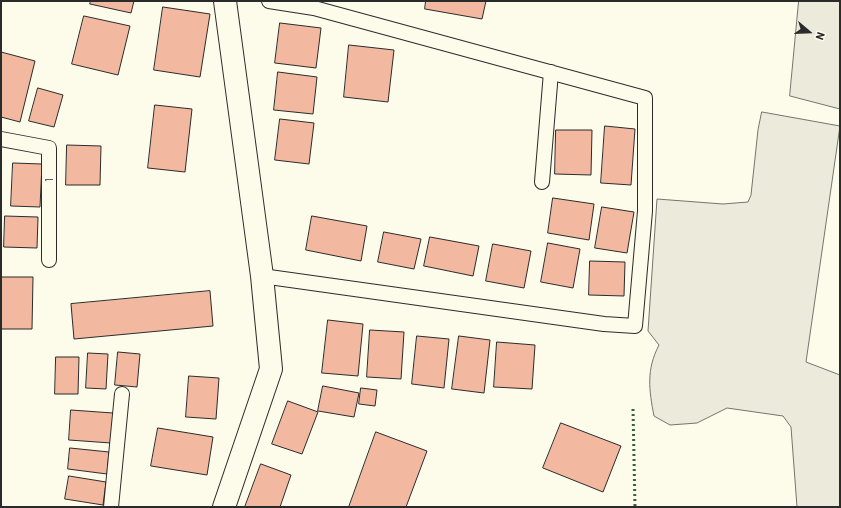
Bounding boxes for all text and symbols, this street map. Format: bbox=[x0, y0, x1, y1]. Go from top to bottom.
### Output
north arrow bbox=[789, 12, 829, 52]
text: N bbox=[813, 30, 828, 42]
street label: 1 bbox=[42, 178, 56, 182]

